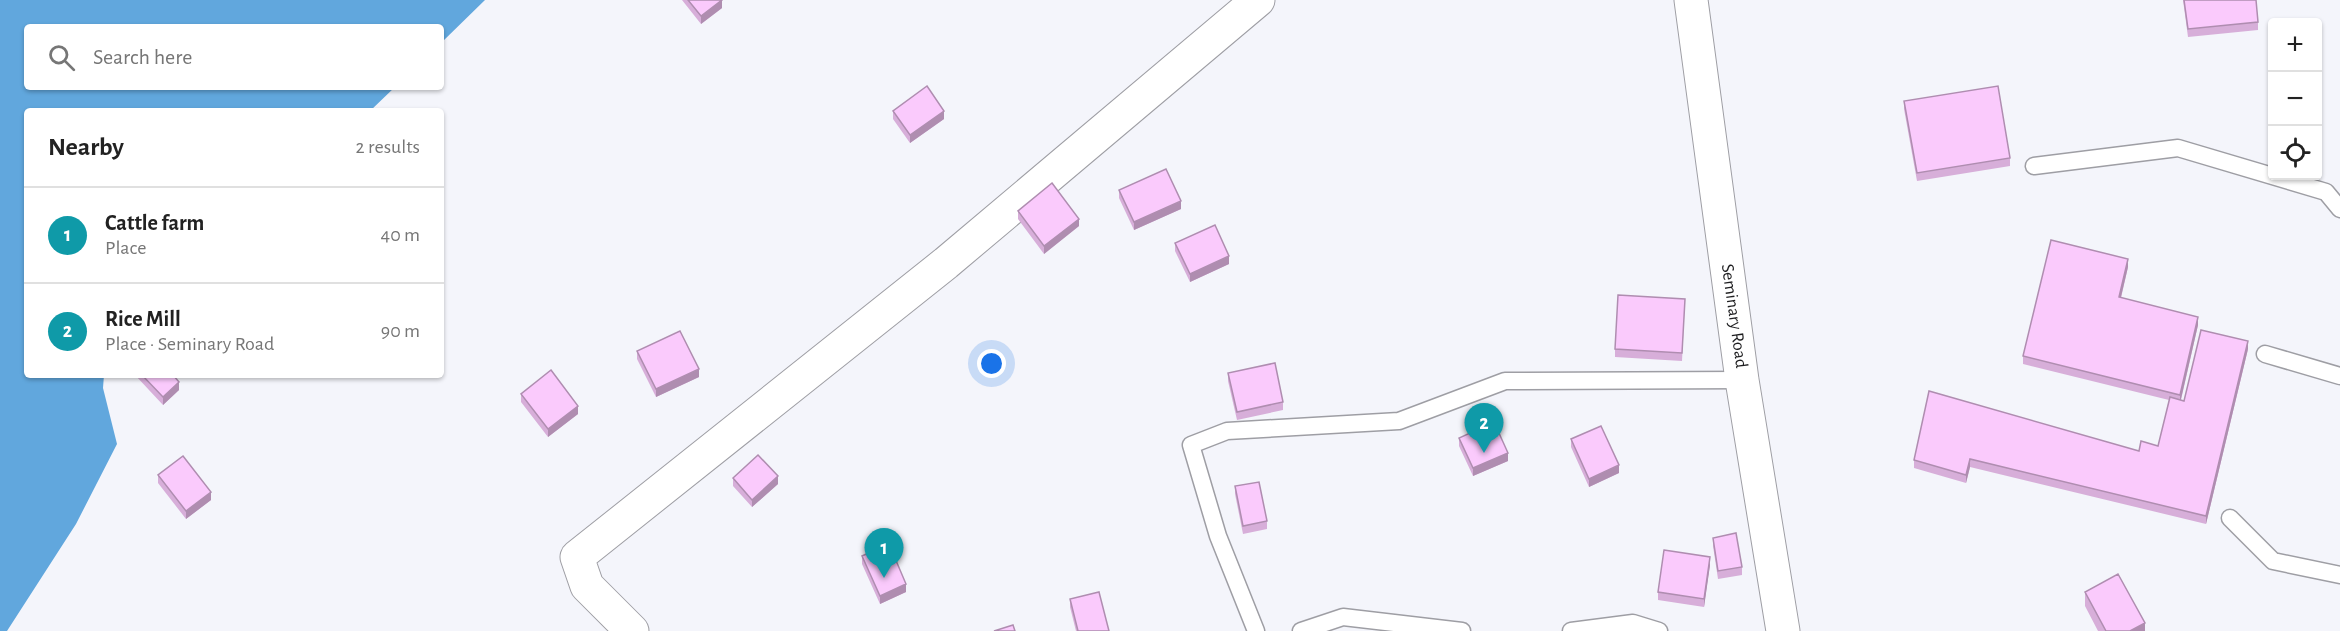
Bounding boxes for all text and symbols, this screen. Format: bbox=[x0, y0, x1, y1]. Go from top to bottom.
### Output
map controls bbox=[2268, 18, 2322, 180]
button: + bbox=[2268, 18, 2322, 72]
search box bbox=[24, 24, 444, 90]
icon: search bbox=[45, 41, 78, 74]
text: Search here bbox=[93, 46, 192, 68]
button: − bbox=[2268, 72, 2322, 126]
button: locate bbox=[2268, 126, 2322, 180]
text: Nearby bbox=[48, 134, 124, 160]
text: 2 results bbox=[356, 137, 420, 157]
text: Cattle farm bbox=[105, 212, 204, 234]
text: 1 bbox=[64, 225, 71, 245]
text: 40 m bbox=[381, 225, 420, 245]
text: Place bbox=[105, 238, 146, 258]
street label: Seminary Road bbox=[1718, 263, 1750, 369]
text: Rice Mill bbox=[105, 308, 181, 330]
text: 2 bbox=[63, 321, 72, 341]
text: 90 m bbox=[381, 321, 420, 341]
text: Place · Seminary Road bbox=[105, 334, 274, 354]
your location bbox=[977, 349, 1006, 378]
pin: 2 bbox=[1464, 404, 1504, 453]
pin: 1 bbox=[864, 528, 904, 578]

